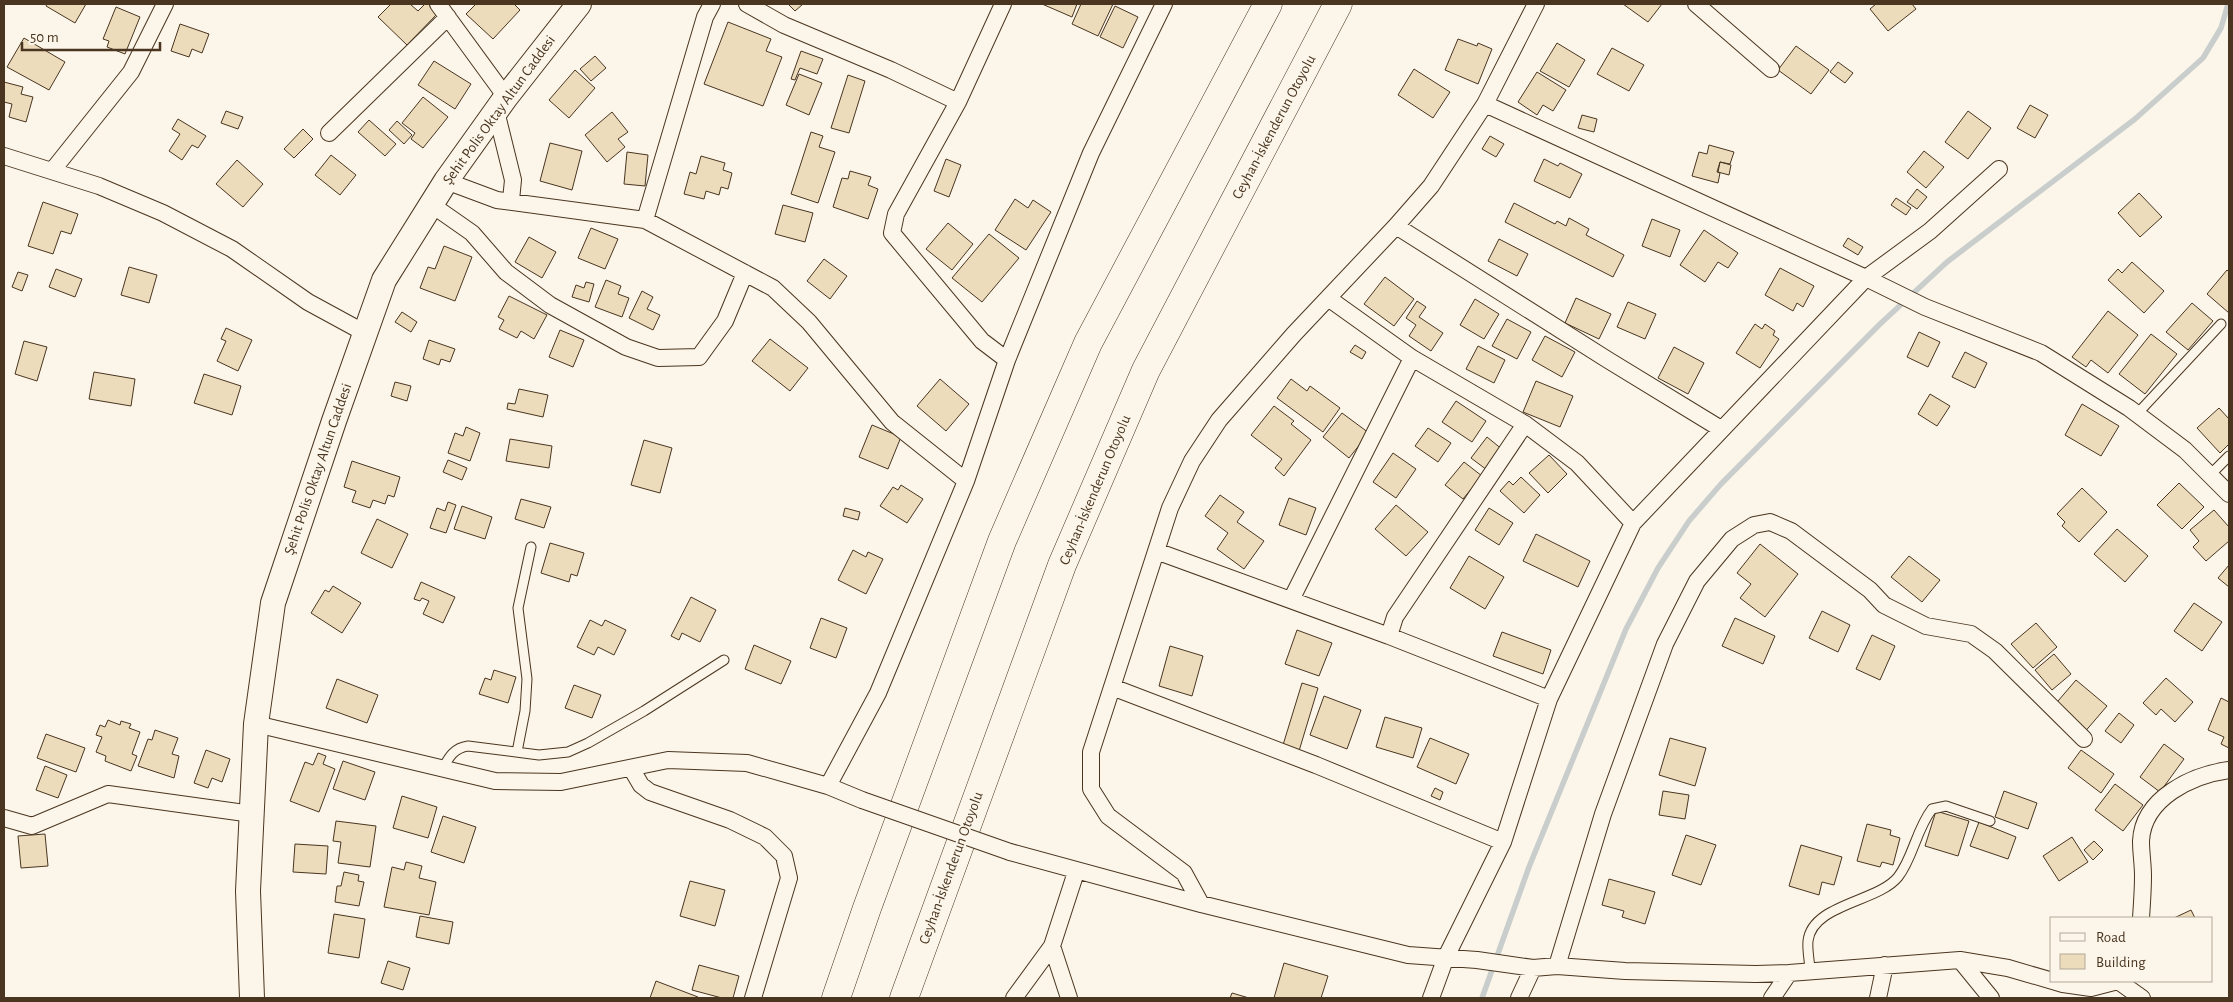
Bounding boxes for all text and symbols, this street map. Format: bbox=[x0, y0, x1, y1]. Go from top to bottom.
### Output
scale bar bbox=[22, 20, 160, 52]
text: 50 m bbox=[30, 30, 59, 45]
street label: Şehit Polis Oktay Altun Caddesi bbox=[440, 33, 558, 187]
street label: Ceyhan-İskenderun Otoyolu bbox=[1228, 51, 1319, 202]
street label: Şehit Polis Oktay Altun Caddesi bbox=[282, 381, 354, 557]
street label: Ceyhan-İskenderun Otoyolu bbox=[1055, 412, 1134, 567]
street label: Ceyhan-İskenderun Otoyolu bbox=[914, 789, 986, 946]
legend bbox=[2050, 917, 2213, 982]
text: Road bbox=[2096, 930, 2126, 945]
text: Building bbox=[2096, 955, 2146, 970]

